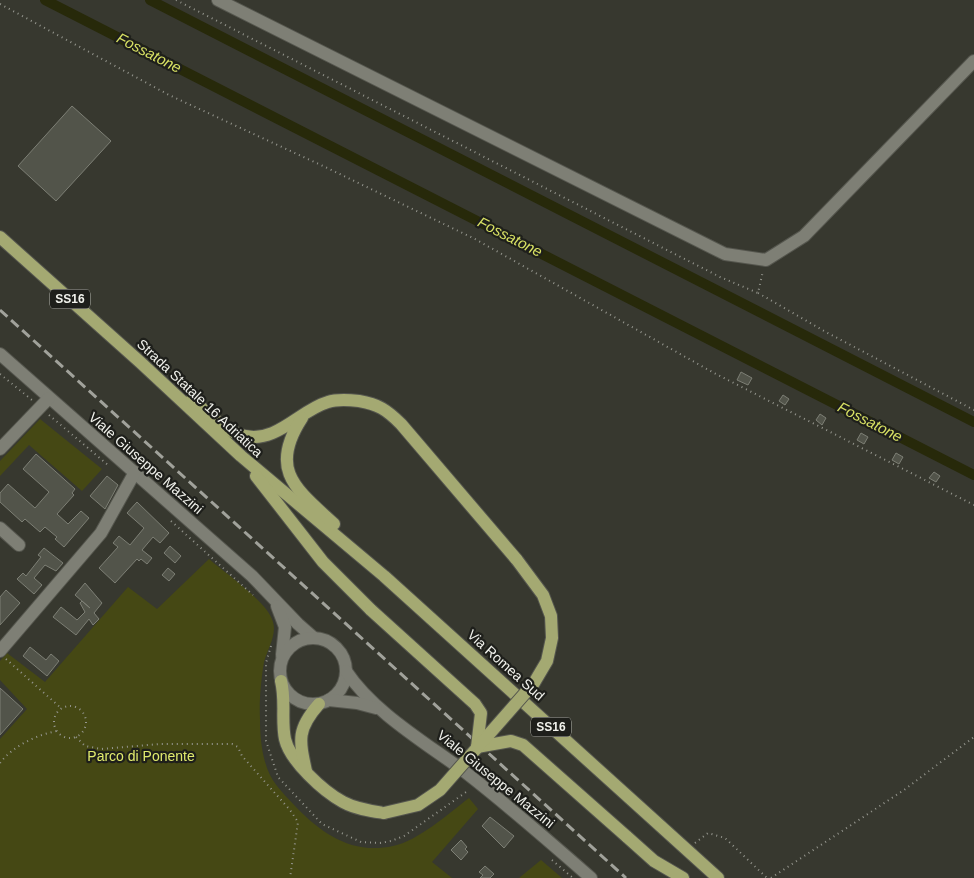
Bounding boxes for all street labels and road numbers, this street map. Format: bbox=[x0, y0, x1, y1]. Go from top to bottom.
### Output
road number: SS16 bbox=[50, 290, 90, 308]
street label: Strada Statale 16 Adriatica bbox=[134, 336, 266, 461]
street label: Viale Giuseppe Mazzini bbox=[86, 409, 206, 517]
street label: Via Romea Sud bbox=[464, 626, 548, 704]
road number: SS16 bbox=[531, 718, 571, 736]
street label: Viale Giuseppe Mazzini bbox=[434, 727, 558, 831]

